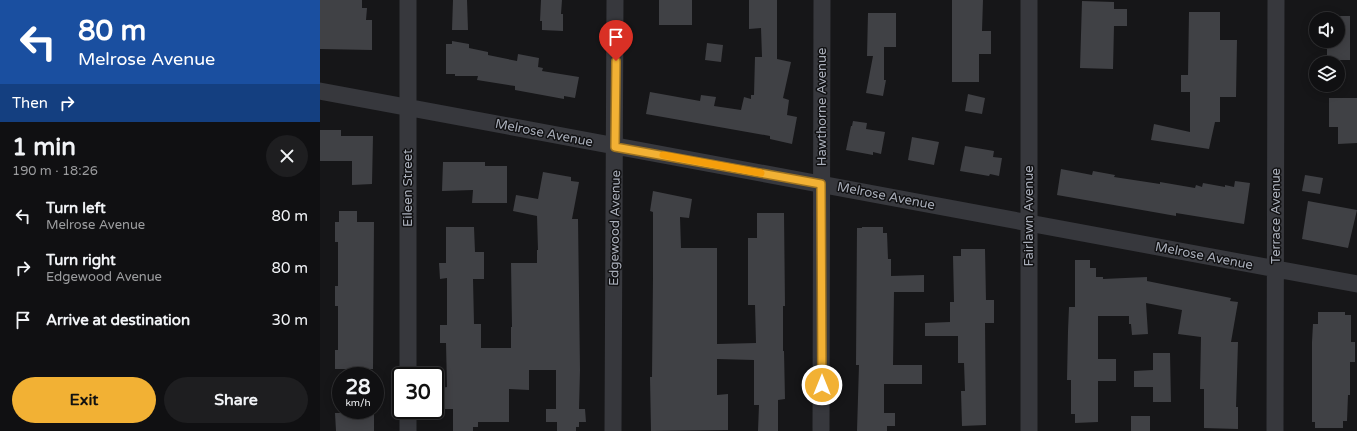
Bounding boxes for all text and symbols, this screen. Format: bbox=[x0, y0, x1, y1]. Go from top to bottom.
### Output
map controls bbox=[1309, 12, 1345, 92]
button: sound bbox=[1309, 12, 1345, 48]
text: 80 m bbox=[78, 14, 146, 48]
icon: left bbox=[12, 16, 64, 68]
pin bbox=[599, 20, 633, 61]
icon: arrive bbox=[605, 26, 627, 48]
text: Melrose Avenue bbox=[78, 48, 215, 70]
street label: Hawthorne Avenue bbox=[814, 48, 830, 166]
button: layers bbox=[1309, 56, 1345, 92]
icon: right bbox=[56, 92, 78, 114]
text: Then bbox=[12, 94, 48, 112]
street label: Melrose Avenue bbox=[494, 116, 594, 150]
text: 1 min bbox=[12, 133, 76, 162]
button: close bbox=[266, 135, 308, 177]
street label: Eileen Street bbox=[400, 149, 416, 227]
text: 190 m · 18:26 bbox=[12, 163, 98, 179]
street label: Fairlawn Avenue bbox=[1021, 166, 1037, 266]
street label: Terrace Avenue bbox=[1268, 168, 1284, 264]
street label: Edgewood Avenue bbox=[606, 170, 624, 286]
street label: Melrose Avenue bbox=[836, 179, 936, 213]
text: Turn left bbox=[46, 199, 106, 217]
icon: left bbox=[12, 205, 34, 227]
text: 80 m bbox=[271, 207, 308, 225]
text: Melrose Avenue bbox=[46, 217, 145, 233]
street label: Melrose Avenue bbox=[1154, 239, 1254, 273]
text: Turn right bbox=[46, 251, 116, 269]
icon: right bbox=[12, 257, 34, 279]
text: 80 m bbox=[271, 259, 308, 277]
text: Edgewood Avenue bbox=[46, 269, 162, 285]
icon: arrive bbox=[12, 309, 34, 331]
text: Arrive at destination bbox=[46, 311, 190, 329]
text: 30 m bbox=[271, 311, 308, 329]
position arrow bbox=[801, 364, 843, 406]
speed limit sign: 30 bbox=[392, 367, 444, 419]
text: 28 bbox=[345, 376, 371, 400]
button: Exit bbox=[12, 377, 156, 423]
button: Share bbox=[164, 377, 308, 423]
text: km/h bbox=[345, 397, 371, 409]

